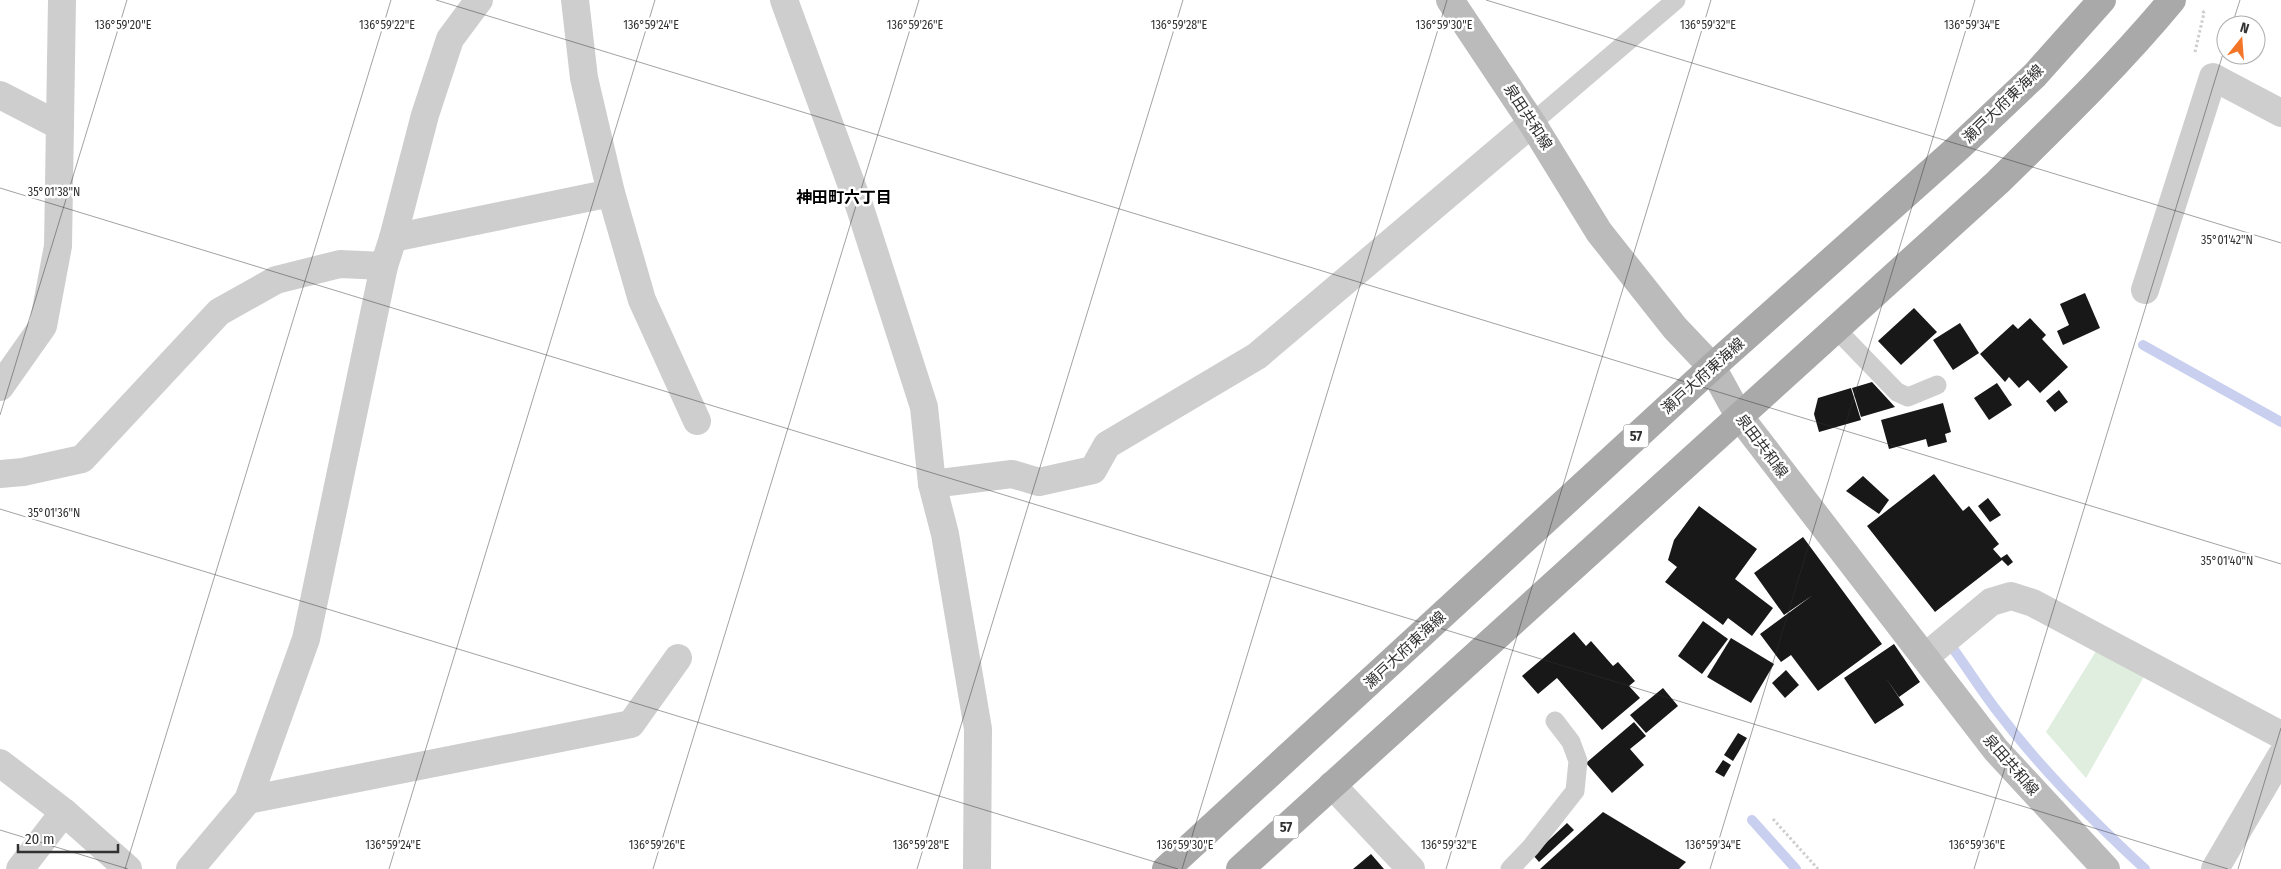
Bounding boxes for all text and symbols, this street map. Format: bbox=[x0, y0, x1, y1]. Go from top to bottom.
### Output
north arrow bbox=[2216, 15, 2266, 65]
text: 136°59'20"E bbox=[95, 18, 152, 32]
text: 136°59'22"E bbox=[359, 18, 415, 32]
text: 136°59'24"E bbox=[623, 18, 679, 32]
text: 136°59'26"E bbox=[887, 18, 944, 32]
text: 136°59'28"E bbox=[1151, 18, 1208, 32]
text: 136°59'30"E bbox=[1416, 18, 1473, 32]
text: 136°59'32"E bbox=[1680, 18, 1736, 32]
text: 136°59'34"E bbox=[1944, 18, 2000, 32]
text: N bbox=[2238, 19, 2251, 37]
street label: 瀬戸大府東海線 bbox=[1959, 61, 2047, 147]
street label: 泉田共和線 bbox=[1500, 81, 1556, 153]
text: 35°01'38"N bbox=[28, 185, 80, 199]
district label: 神田町六丁目 bbox=[796, 188, 892, 207]
text: 35°01'42"N bbox=[2201, 233, 2253, 247]
street label: 瀬戸大府東海線 bbox=[1658, 334, 1748, 418]
street label: 泉田共和線 bbox=[1732, 411, 1792, 481]
road number: 57 bbox=[1624, 424, 1648, 448]
text: 35°01'36"N bbox=[28, 506, 80, 520]
text: 35°01'40"N bbox=[2201, 554, 2253, 568]
street label: 瀬戸大府東海線 bbox=[1360, 608, 1450, 692]
street label: 泉田共和線 bbox=[1980, 731, 2042, 799]
road number: 57 bbox=[1274, 816, 1298, 839]
scale bar bbox=[18, 822, 118, 854]
text: 20 m bbox=[25, 830, 55, 848]
text: 136°59'24"E bbox=[365, 838, 421, 852]
text: 136°59'26"E bbox=[629, 838, 686, 852]
text: 136°59'28"E bbox=[893, 838, 950, 852]
text: 136°59'30"E bbox=[1157, 838, 1214, 852]
text: 136°59'32"E bbox=[1421, 838, 1477, 852]
text: 136°59'34"E bbox=[1685, 838, 1741, 852]
text: 136°59'36"E bbox=[1949, 838, 2006, 852]

